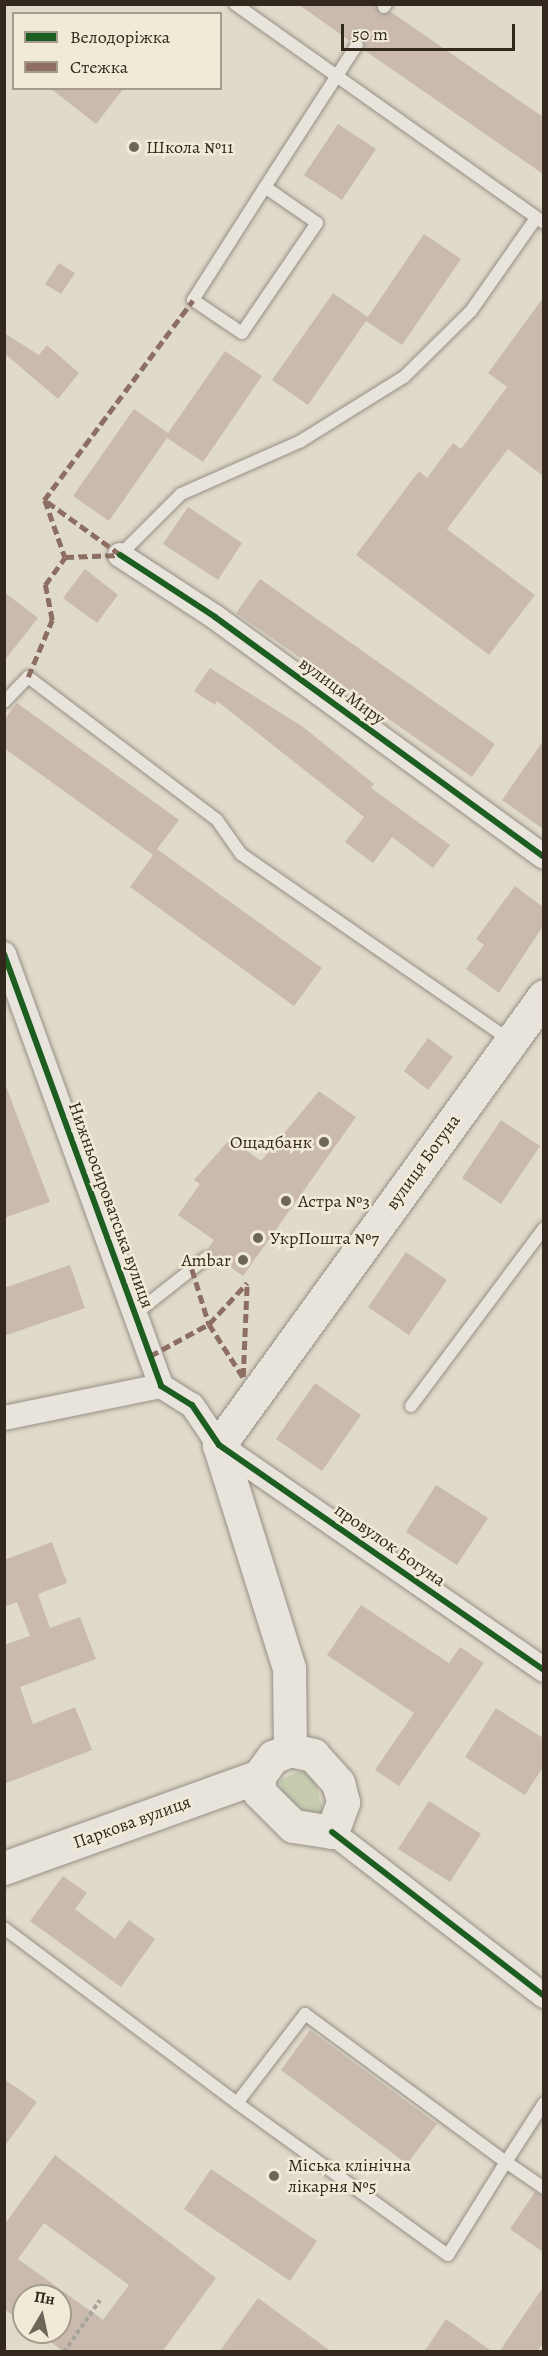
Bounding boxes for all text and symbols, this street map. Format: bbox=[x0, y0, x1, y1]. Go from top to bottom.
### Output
legend bbox=[12, 12, 222, 90]
scale bar bbox=[344, 12, 518, 50]
text: 50 m bbox=[352, 22, 388, 46]
text: Велодоріжка bbox=[70, 25, 170, 49]
text: Стежка bbox=[70, 55, 128, 79]
place label: Школа №11 bbox=[146, 136, 233, 158]
marker: Школа №11 bbox=[127, 140, 141, 154]
street label: вулиця Миру bbox=[295, 652, 389, 730]
street label: Нижньосироватська вулиця bbox=[64, 1099, 158, 1311]
street label: вулиця Богуна bbox=[381, 1110, 465, 1214]
place label: Ощадбанк bbox=[230, 1131, 312, 1153]
marker: Ощадбанк bbox=[317, 1135, 331, 1149]
place label: Астра №3 bbox=[298, 1190, 370, 1212]
marker: Астра №3 bbox=[279, 1194, 293, 1208]
place label: УкрПошта №7 bbox=[270, 1227, 379, 1249]
marker: УкрПошта №7 bbox=[251, 1231, 265, 1245]
place label: Ambar bbox=[181, 1249, 231, 1271]
marker: Ambar bbox=[236, 1253, 250, 1267]
street label: провулок Богуна bbox=[330, 1499, 450, 1591]
street label: Паркова вулиця bbox=[70, 1791, 194, 1853]
place label: Міська клінічна лікарня №5 bbox=[288, 2155, 411, 2198]
marker: Міська клінічна лікарня №5 bbox=[265, 2167, 283, 2185]
north arrow bbox=[12, 2284, 72, 2344]
text: Пн bbox=[32, 2286, 57, 2311]

